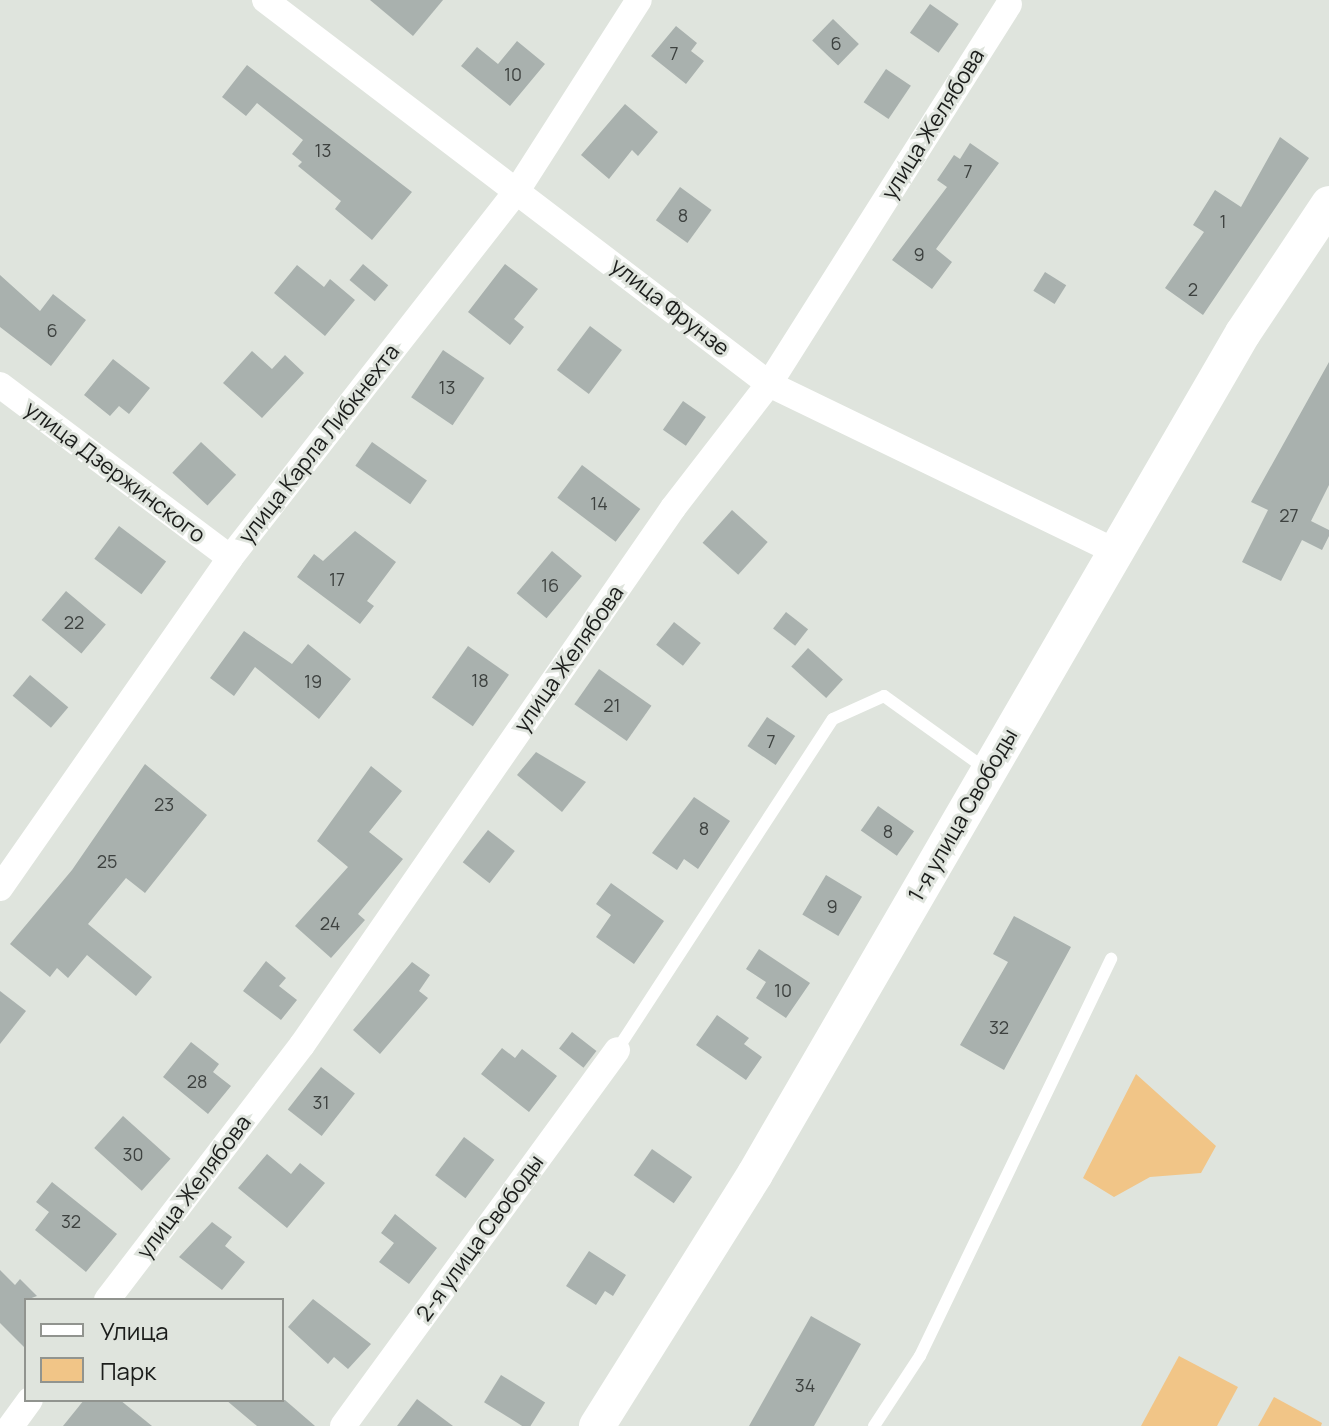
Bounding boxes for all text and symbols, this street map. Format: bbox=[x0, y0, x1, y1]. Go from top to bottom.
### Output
house number: 6 bbox=[830, 32, 842, 54]
house number: 7 bbox=[669, 42, 679, 64]
street label: улица Желябова bbox=[876, 44, 990, 204]
house number: 10 bbox=[504, 63, 522, 85]
house number: 13 bbox=[315, 139, 331, 161]
house number: 7 bbox=[963, 160, 973, 182]
house number: 8 bbox=[678, 204, 688, 226]
house number: 1 bbox=[1219, 210, 1227, 232]
house number: 9 bbox=[913, 243, 925, 265]
street label: улица Фрунзе bbox=[605, 252, 735, 362]
house number: 2 bbox=[1188, 278, 1198, 300]
house number: 6 bbox=[46, 319, 58, 341]
street label: улица Карла Либкнехта bbox=[233, 339, 405, 549]
house number: 13 bbox=[439, 376, 455, 398]
street label: улица Дзержинского bbox=[20, 396, 210, 548]
house number: 14 bbox=[590, 492, 608, 514]
house number: 27 bbox=[1279, 504, 1299, 526]
house number: 17 bbox=[329, 568, 345, 590]
house number: 16 bbox=[541, 574, 559, 596]
street label: улица Желябова bbox=[509, 581, 629, 737]
house number: 22 bbox=[64, 611, 84, 633]
house number: 18 bbox=[471, 669, 489, 691]
house number: 19 bbox=[304, 670, 322, 692]
house number: 21 bbox=[603, 694, 621, 716]
street label: 1-я улица Свободы bbox=[903, 724, 1023, 906]
house number: 7 bbox=[766, 730, 776, 752]
house number: 23 bbox=[154, 793, 174, 815]
house number: 8 bbox=[699, 817, 709, 839]
house number: 8 bbox=[883, 820, 893, 842]
house number: 25 bbox=[97, 850, 117, 872]
house number: 9 bbox=[826, 895, 838, 917]
house number: 24 bbox=[320, 912, 340, 934]
house number: 10 bbox=[774, 979, 792, 1001]
house number: 32 bbox=[989, 1016, 1009, 1038]
house number: 28 bbox=[187, 1070, 207, 1092]
house number: 31 bbox=[313, 1091, 329, 1113]
street label: улица Желябова bbox=[131, 1110, 257, 1264]
house number: 30 bbox=[123, 1143, 143, 1165]
street label: 2-я улица Свободы bbox=[411, 1150, 549, 1326]
house number: 32 bbox=[61, 1210, 81, 1232]
legend bbox=[24, 1298, 284, 1402]
text: Улица bbox=[100, 1314, 169, 1347]
text: Парк bbox=[100, 1354, 156, 1387]
house number: 34 bbox=[795, 1374, 815, 1396]

